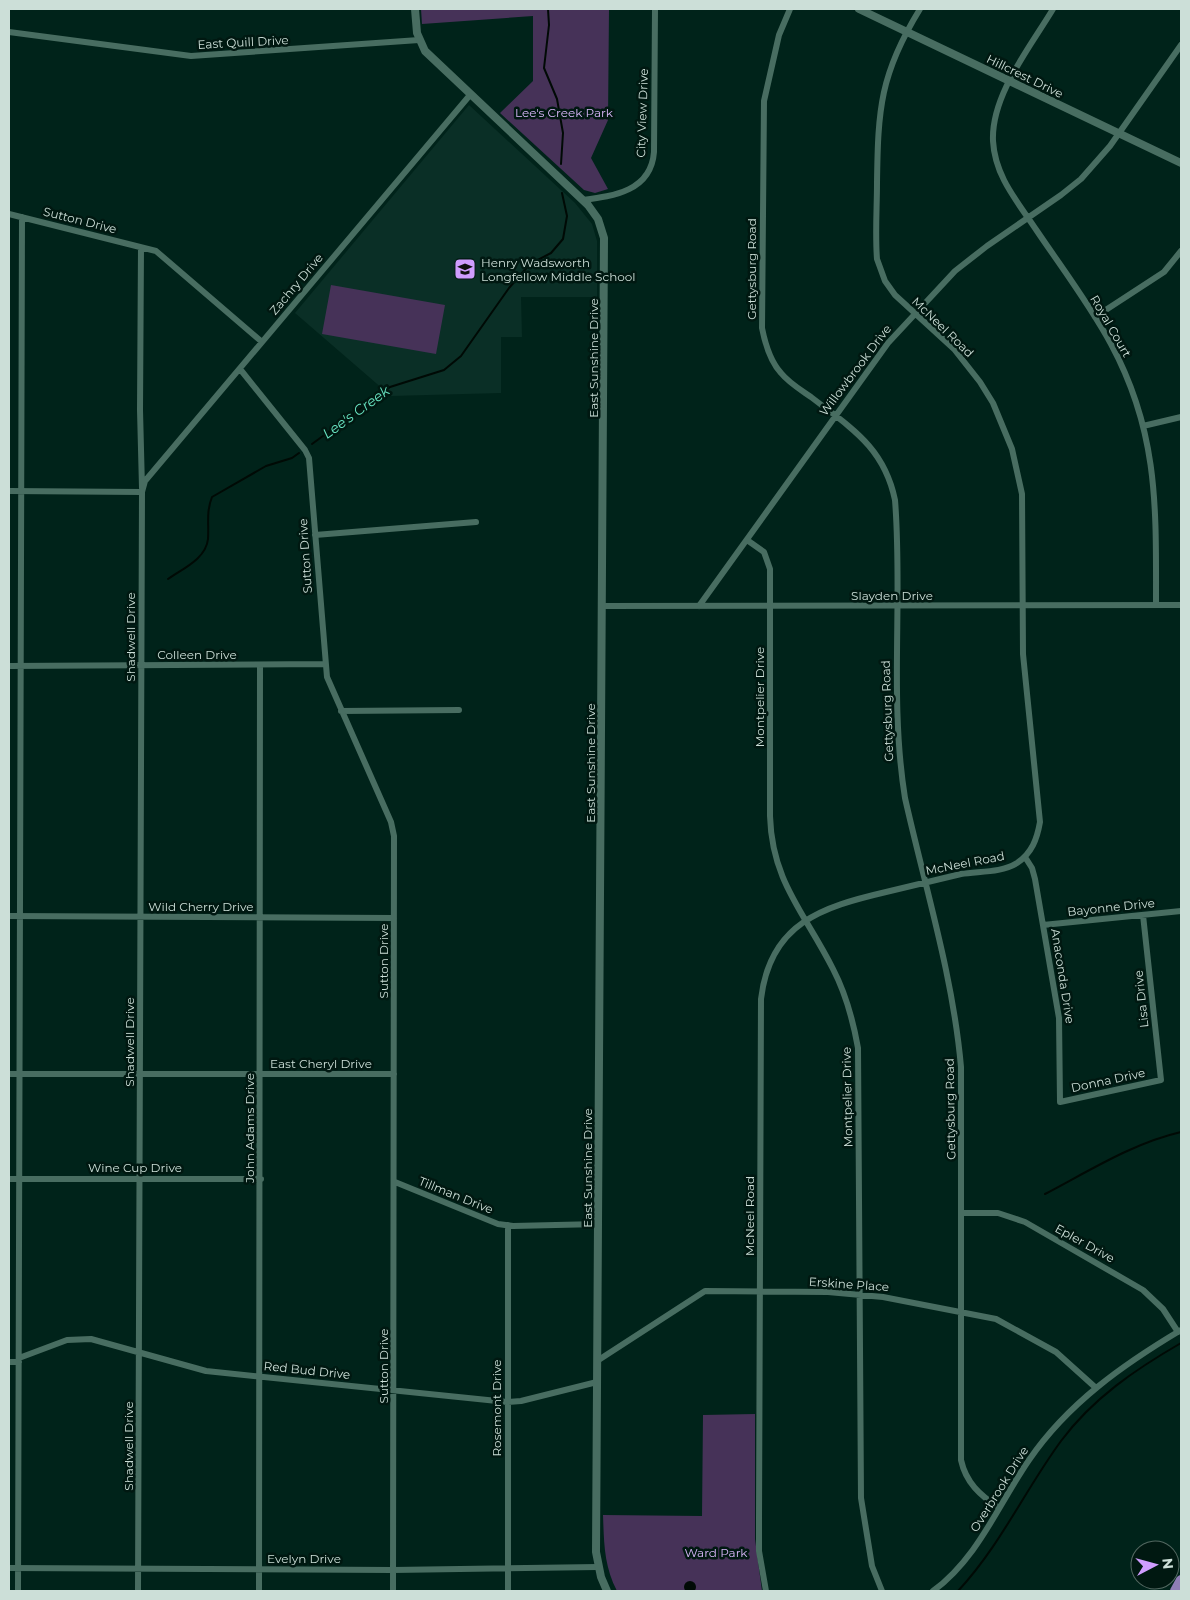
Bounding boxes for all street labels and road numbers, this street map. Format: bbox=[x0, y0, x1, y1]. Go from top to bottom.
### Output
street label: East Quill Drive bbox=[197, 32, 289, 52]
street label: Hillcrest Drive bbox=[984, 51, 1066, 101]
street label: City View Drive bbox=[633, 68, 651, 158]
street label: Sutton Drive bbox=[42, 204, 118, 236]
street label: Gettysburg Road bbox=[744, 218, 759, 320]
street label: Zachry Drive bbox=[266, 250, 326, 318]
street label: Royal Court bbox=[1087, 292, 1135, 360]
street label: McNeel Road bbox=[909, 294, 977, 360]
street label: East Sunshine Drive bbox=[586, 298, 601, 418]
street label: Willowbrook Drive bbox=[816, 321, 894, 419]
street label: Sutton Drive bbox=[295, 518, 315, 594]
street label: Slayden Drive bbox=[851, 588, 933, 603]
street label: Shadwell Drive bbox=[123, 592, 138, 682]
street label: Colleen Drive bbox=[157, 647, 237, 662]
street label: Montpelier Drive bbox=[752, 647, 767, 747]
street label: Gettysburg Road bbox=[878, 660, 896, 762]
street label: East Sunshine Drive bbox=[583, 703, 598, 823]
street label: McNeel Road bbox=[924, 848, 1006, 878]
street label: Bayonne Drive bbox=[1067, 895, 1155, 919]
street label: Wild Cherry Drive bbox=[148, 899, 254, 914]
street label: Sutton Drive bbox=[376, 923, 391, 999]
street label: Anaconda Drive bbox=[1048, 927, 1078, 1025]
street label: Lisa Drive bbox=[1131, 969, 1151, 1029]
street label: Shadwell Drive bbox=[122, 997, 137, 1087]
street label: Montpelier Drive bbox=[839, 1047, 855, 1147]
street label: East Cheryl Drive bbox=[270, 1056, 372, 1071]
street label: Gettysburg Road bbox=[942, 1058, 958, 1160]
street label: Donna Drive bbox=[1070, 1065, 1146, 1095]
street label: John Adams Drive bbox=[242, 1073, 257, 1184]
street label: East Sunshine Drive bbox=[580, 1108, 595, 1228]
street label: Wine Cup Drive bbox=[88, 1160, 182, 1175]
street label: Tillman Drive bbox=[417, 1173, 495, 1217]
street label: McNeel Road bbox=[742, 1176, 757, 1256]
street label: Epler Drive bbox=[1052, 1220, 1118, 1266]
street label: Erskine Place bbox=[808, 1274, 890, 1294]
street label: Sutton Drive bbox=[376, 1328, 391, 1404]
street label: Red Bud Drive bbox=[263, 1358, 351, 1382]
street label: Rosemont Drive bbox=[489, 1359, 504, 1457]
street label: Shadwell Drive bbox=[121, 1401, 136, 1491]
street label: Overbrook Drive bbox=[967, 1443, 1031, 1535]
street label: Evelyn Drive bbox=[267, 1551, 341, 1566]

